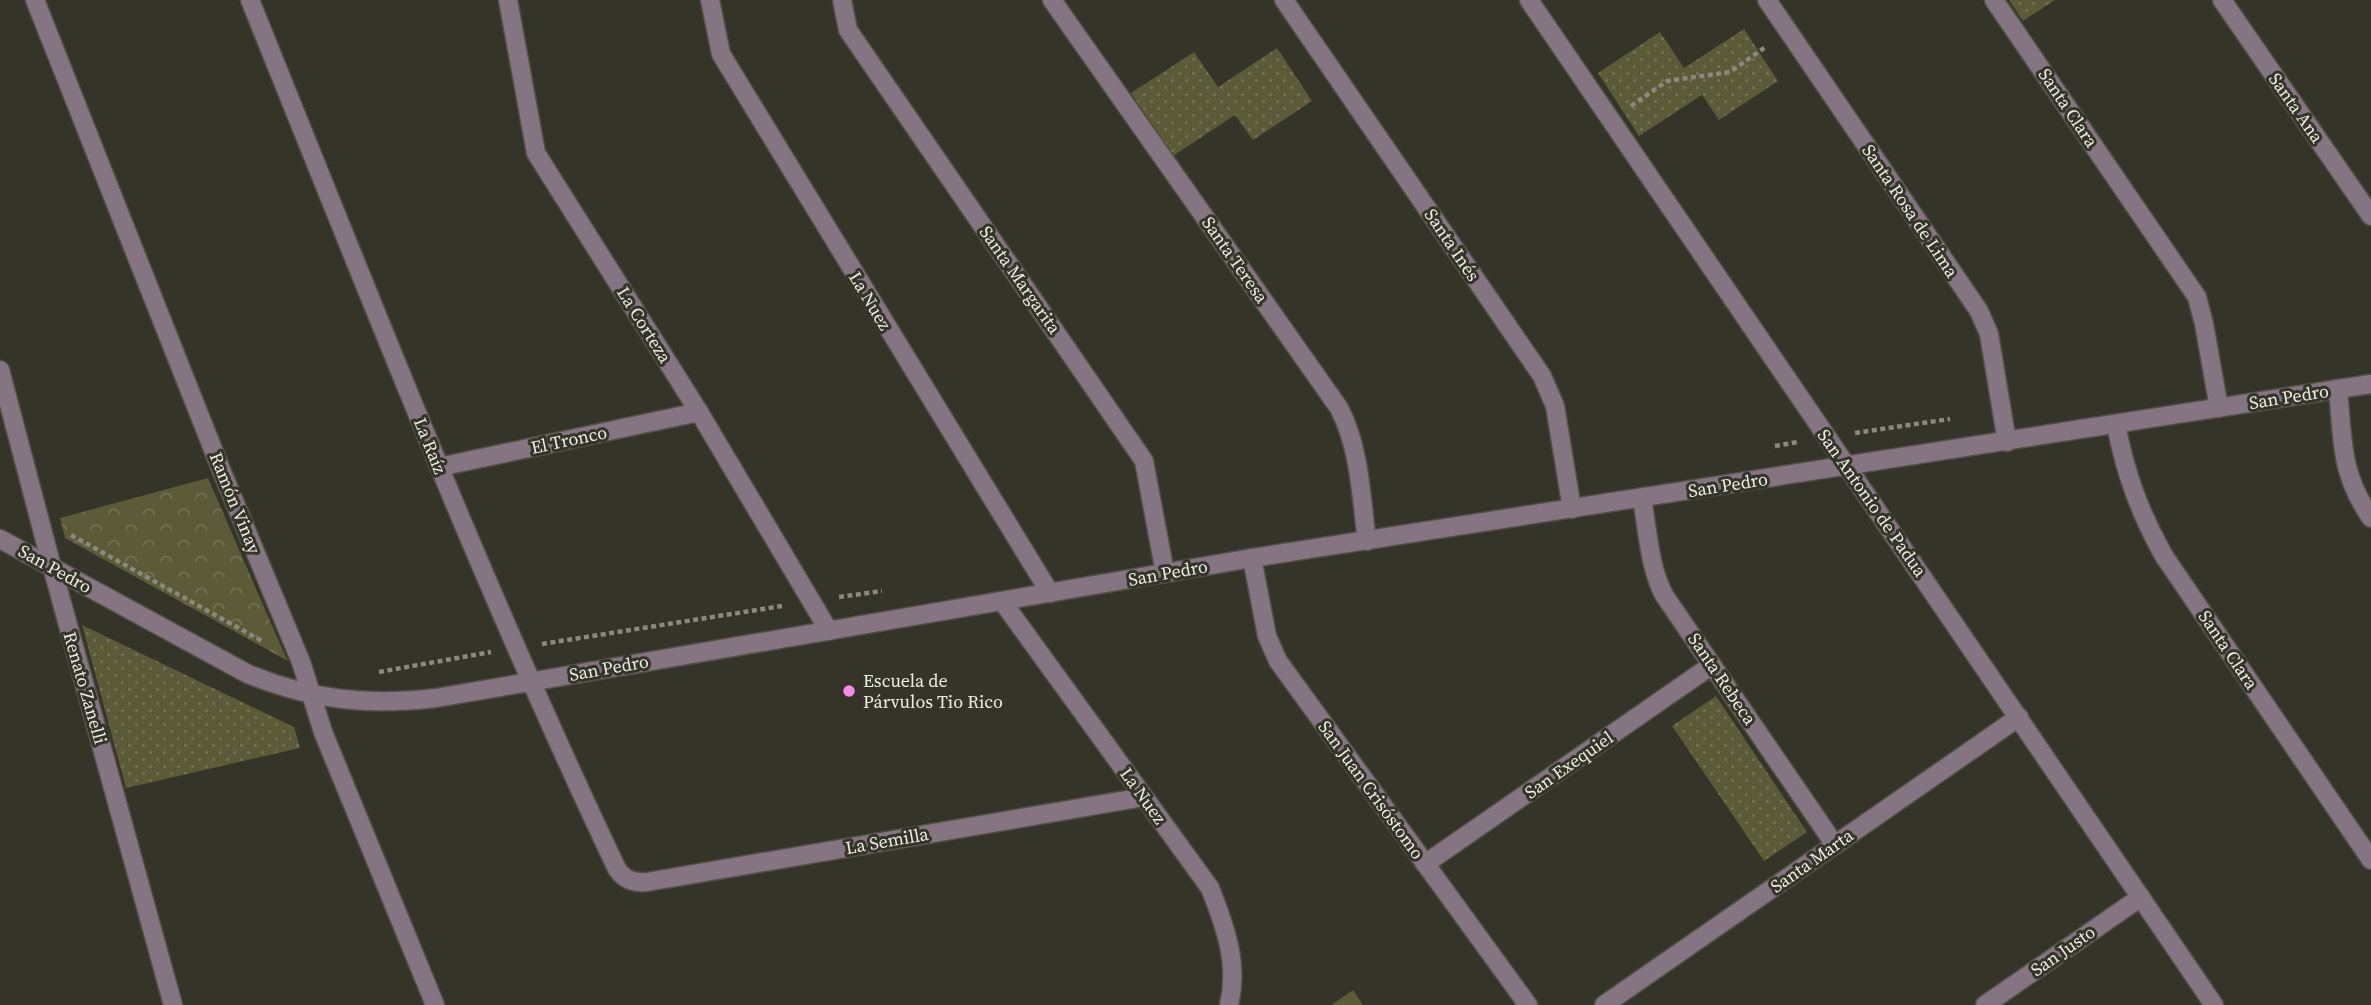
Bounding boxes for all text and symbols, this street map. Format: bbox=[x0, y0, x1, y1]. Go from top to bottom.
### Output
street label: Santa Clara bbox=[2033, 63, 2105, 153]
street label: Santa Ana bbox=[2263, 68, 2330, 148]
street label: Santa Rosa de Lima bbox=[1856, 139, 1965, 283]
street label: Santa Inés bbox=[1419, 203, 1486, 286]
street label: Santa Teresa bbox=[1196, 211, 1275, 309]
street label: Santa Margarita bbox=[974, 221, 1067, 339]
street label: La Nuez bbox=[843, 267, 898, 335]
street label: La Corteza bbox=[611, 282, 678, 368]
street label: San Pedro bbox=[2247, 378, 2331, 415]
street label: La Raíz bbox=[408, 414, 453, 478]
street label: El Tronco bbox=[529, 419, 609, 460]
street label: San Antonio de Padua bbox=[1812, 424, 1933, 582]
street label: Ramón Vinay bbox=[204, 448, 267, 558]
street label: San Pedro bbox=[1686, 466, 1770, 503]
street label: San Pedro bbox=[14, 538, 97, 599]
street label: San Pedro bbox=[1126, 553, 1210, 592]
street label: Santa Clara bbox=[2193, 605, 2265, 695]
street label: Santa Rebeca bbox=[1682, 628, 1763, 730]
street label: Renato Zanelli bbox=[58, 629, 113, 747]
street label: San Pedro bbox=[567, 648, 651, 687]
place label: Escuela de Párvulos Tio Rico bbox=[863, 668, 1003, 714]
marker: Escuela de Párvulos Tio Rico bbox=[841, 683, 857, 699]
street label: San Juan Crisóstomo bbox=[1313, 715, 1430, 864]
street label: San Exequiel bbox=[1519, 725, 1618, 804]
street label: La Nuez bbox=[1114, 762, 1173, 829]
street label: La Semilla bbox=[843, 821, 931, 860]
street label: Santa Marta bbox=[1765, 822, 1859, 898]
street label: San Justo bbox=[2025, 919, 2100, 982]

